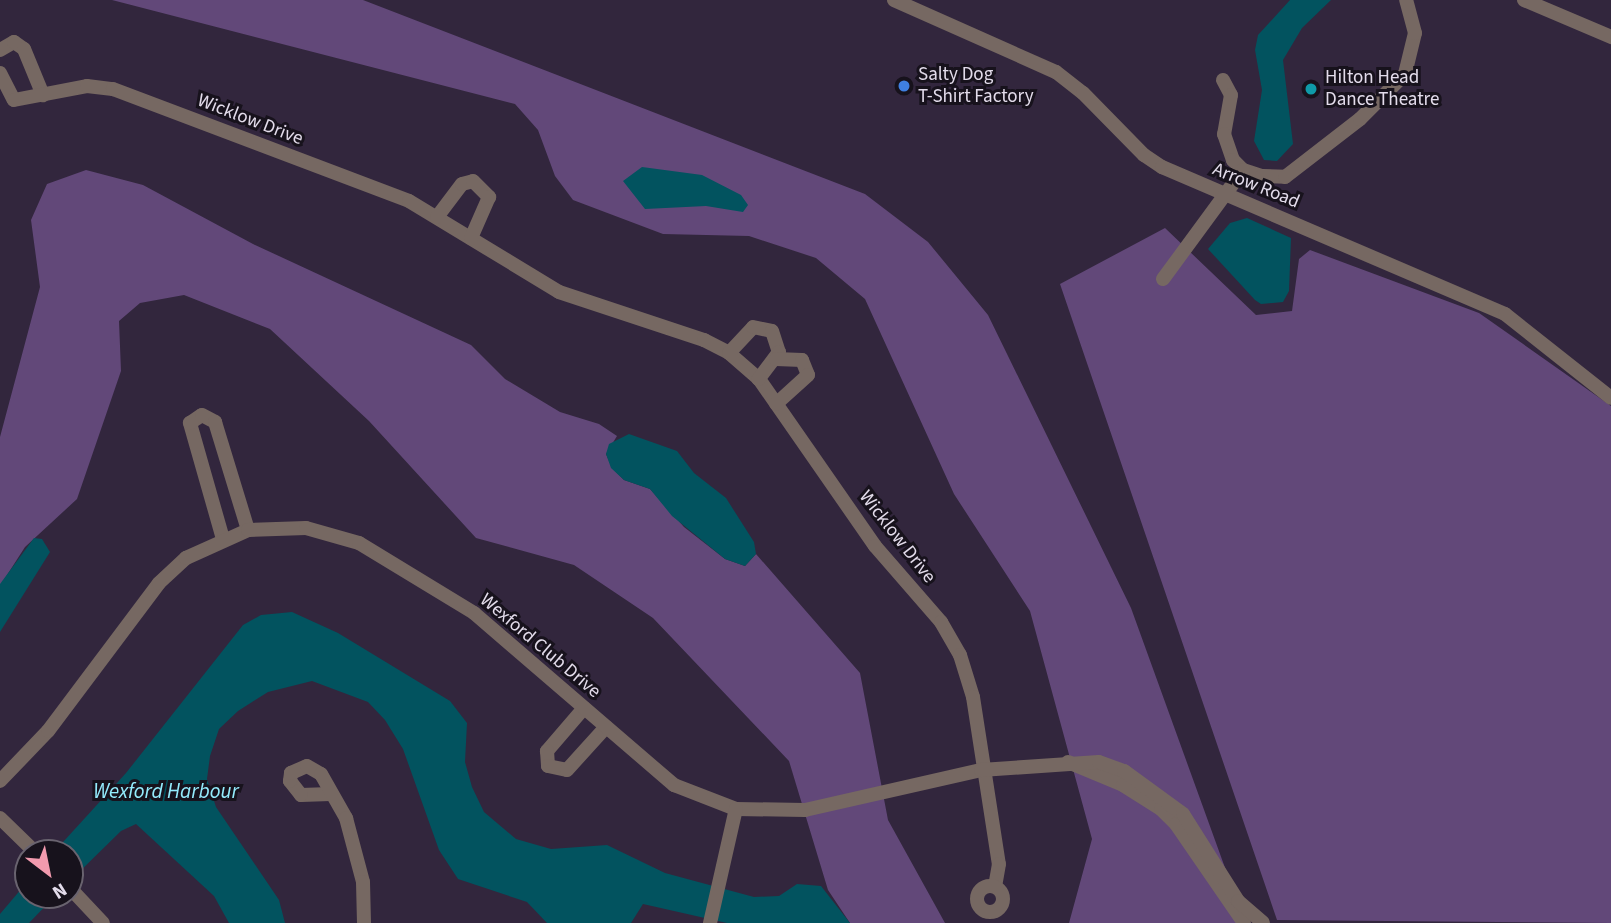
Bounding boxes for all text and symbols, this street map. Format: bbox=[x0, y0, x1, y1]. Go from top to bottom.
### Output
place label: Salty Dog T-Shirt Factory bbox=[918, 64, 1034, 108]
place label: Hilton Head Dance Theatre bbox=[1325, 67, 1439, 111]
marker: Salty Dog T-Shirt Factory bbox=[896, 78, 912, 94]
marker: Hilton Head Dance Theatre bbox=[1303, 81, 1319, 97]
street label: Wicklow Drive bbox=[194, 89, 306, 151]
street label: Arrow Road bbox=[1209, 158, 1303, 214]
street label: Wicklow Drive bbox=[854, 486, 940, 588]
street label: Wexford Club Drive bbox=[475, 589, 605, 703]
water label: Wexford Harbour bbox=[93, 778, 239, 804]
north arrow bbox=[14, 839, 84, 909]
text: N bbox=[47, 876, 72, 905]

